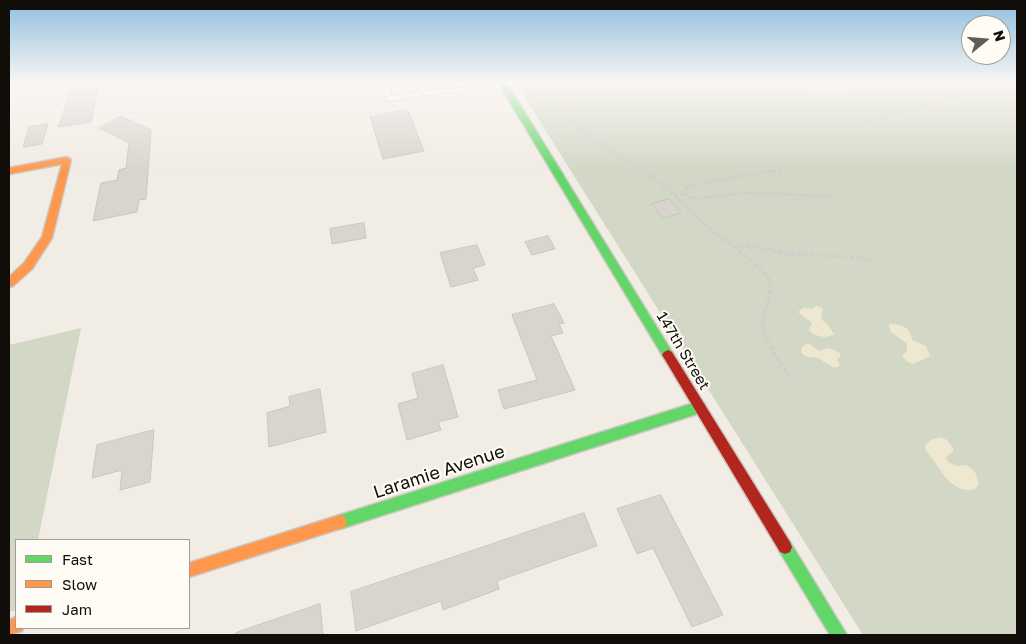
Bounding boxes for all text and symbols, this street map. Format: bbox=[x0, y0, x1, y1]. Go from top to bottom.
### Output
north arrow bbox=[961, 15, 1011, 65]
text: N bbox=[990, 28, 1010, 43]
street label: 147th Street bbox=[653, 309, 713, 393]
street label: Laramie Avenue bbox=[371, 441, 507, 503]
legend bbox=[15, 539, 190, 629]
text: Fast bbox=[62, 550, 93, 568]
text: Slow bbox=[62, 575, 97, 593]
text: Jam bbox=[62, 600, 92, 618]

